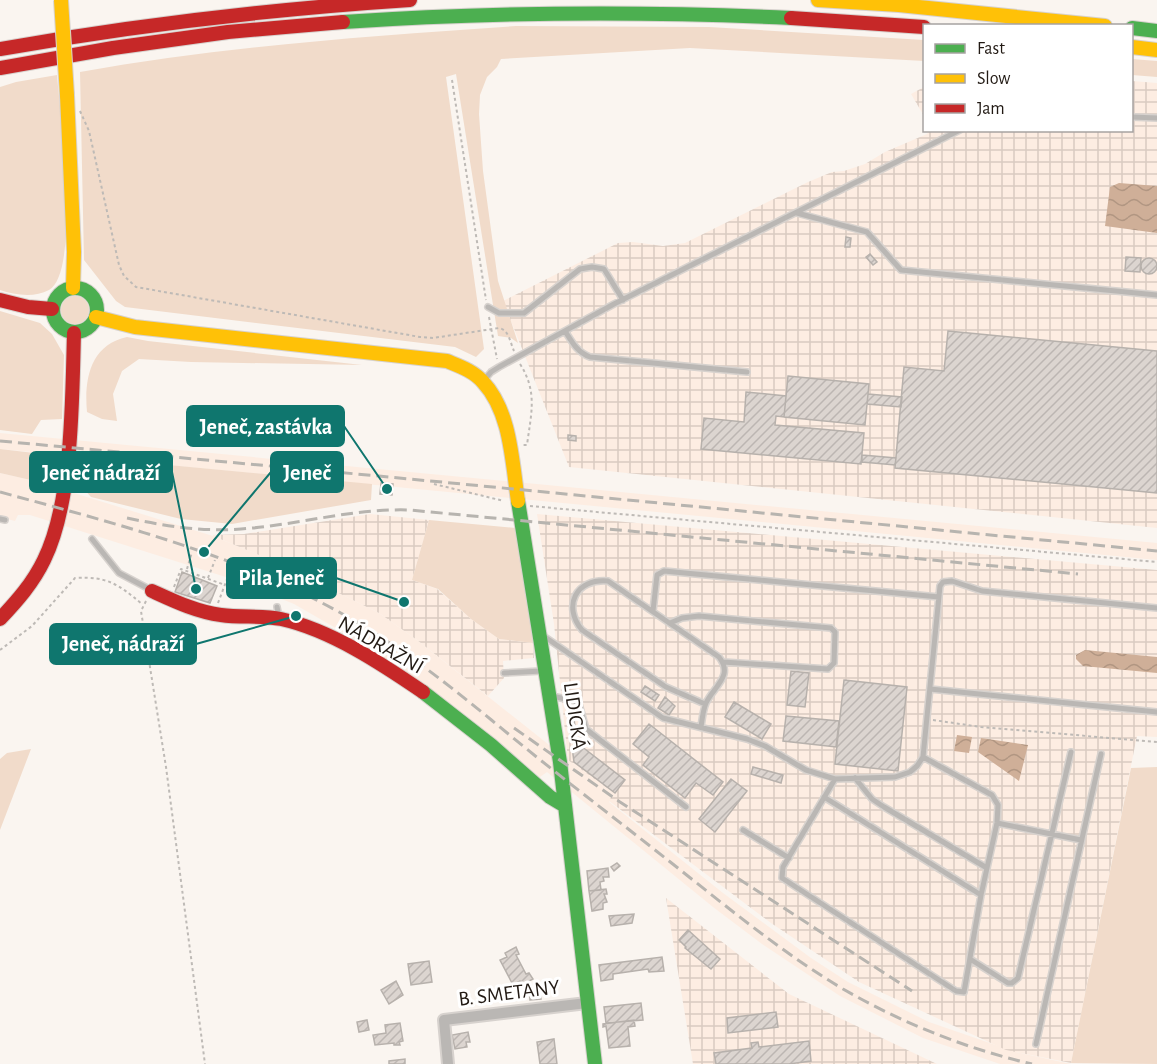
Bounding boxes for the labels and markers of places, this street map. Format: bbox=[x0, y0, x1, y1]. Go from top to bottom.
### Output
callout: Jeneč, zastávka bbox=[187, 406, 344, 446]
callout: Jeneč nádraží bbox=[30, 452, 172, 492]
callout: Jeneč bbox=[271, 452, 343, 492]
callout: Pila Jeneč bbox=[227, 558, 336, 598]
callout: Jeneč, nádraží bbox=[50, 624, 196, 664]

